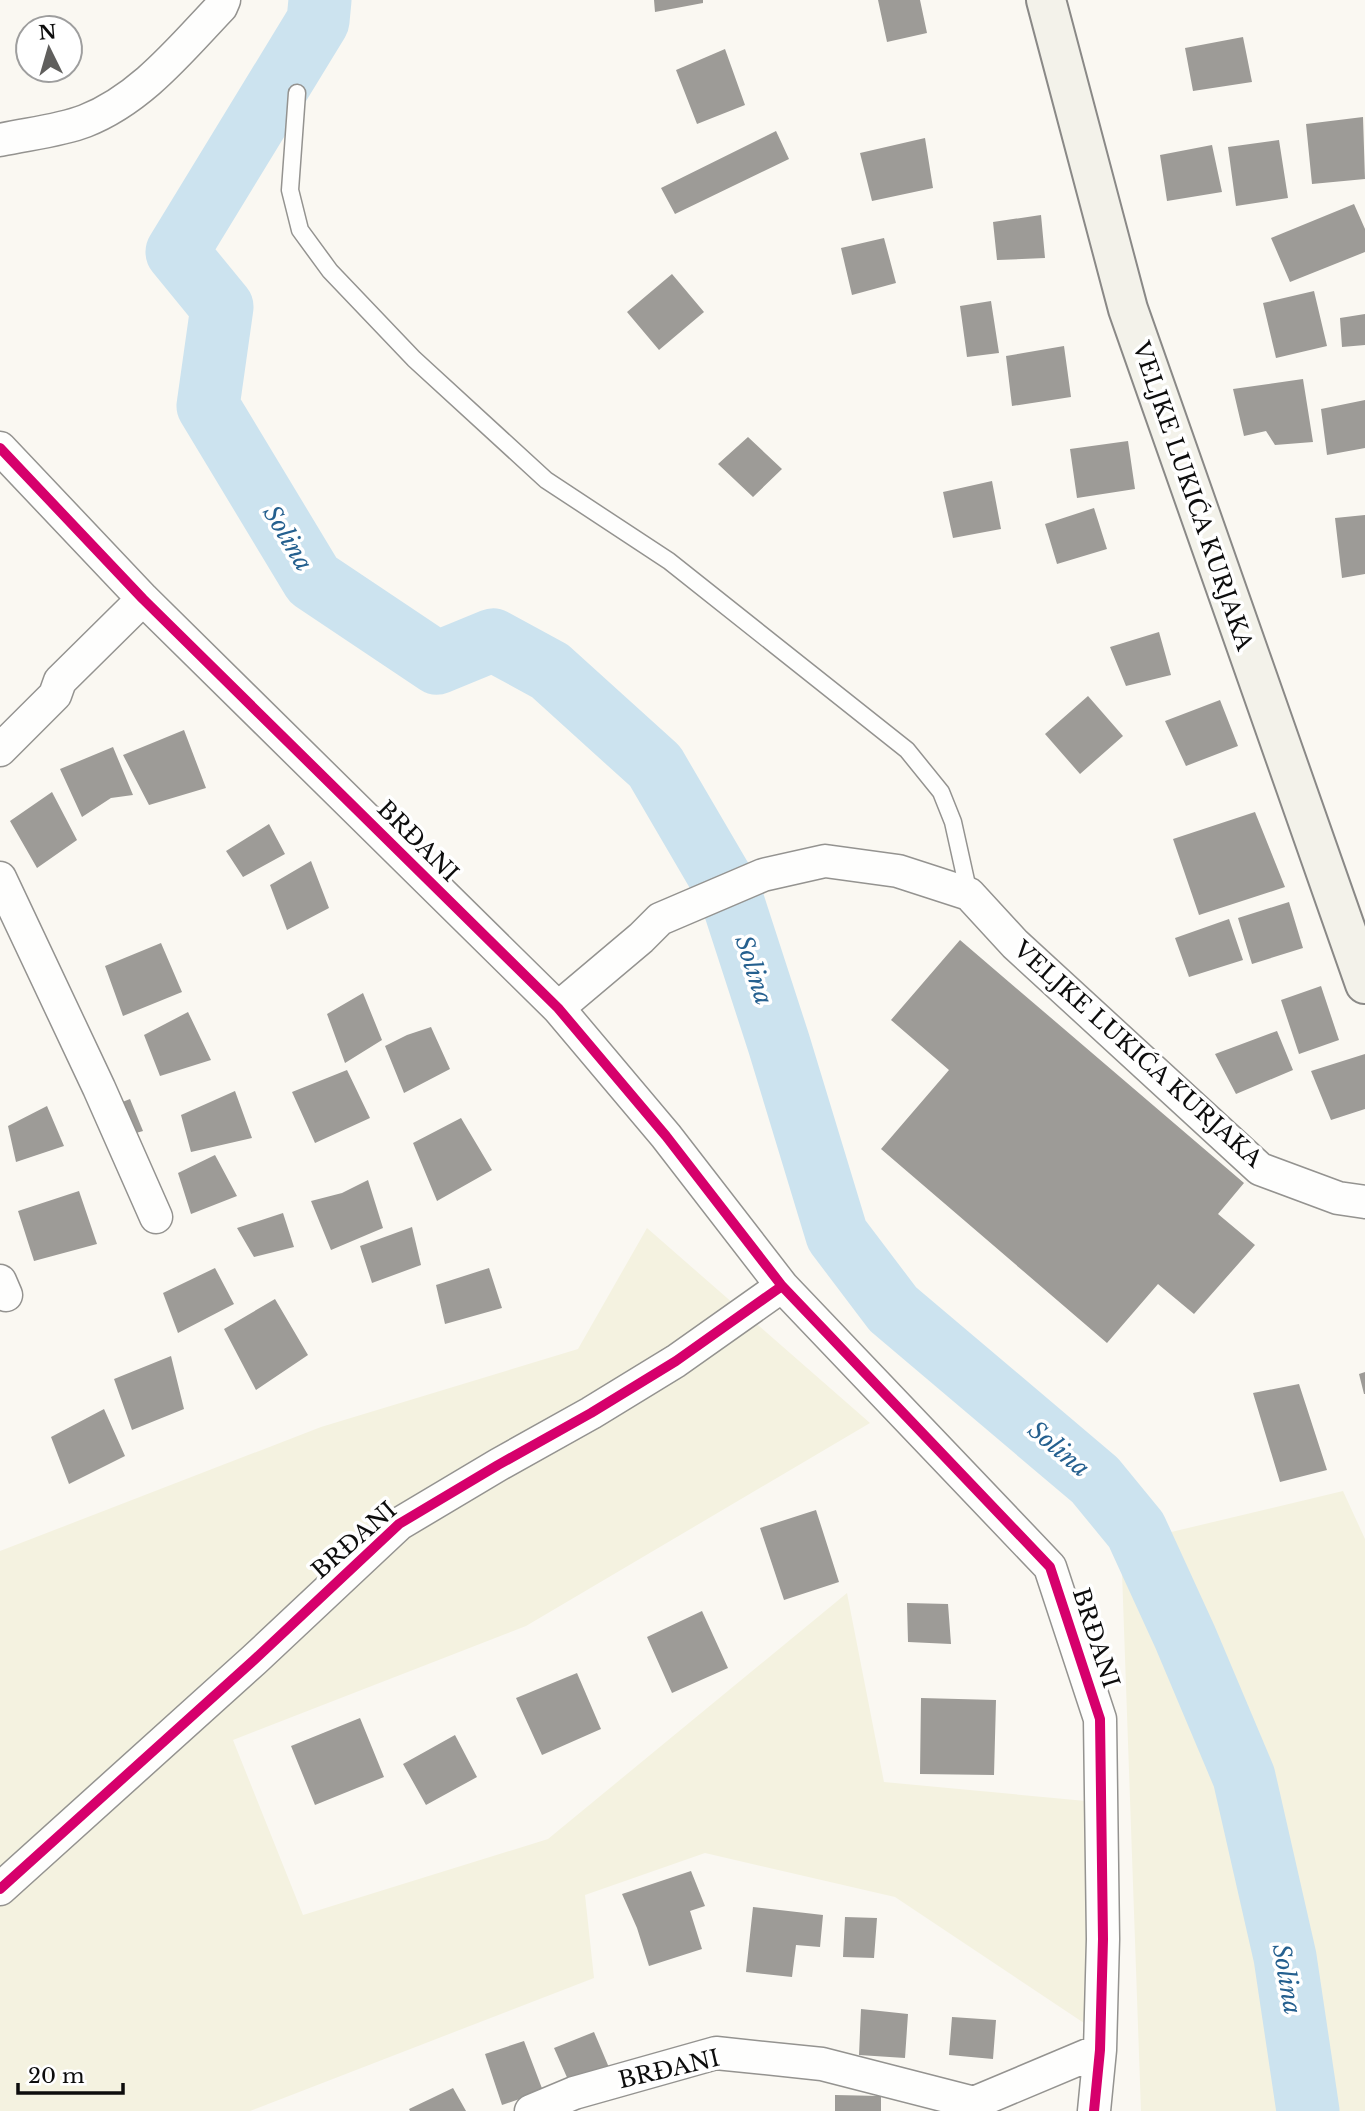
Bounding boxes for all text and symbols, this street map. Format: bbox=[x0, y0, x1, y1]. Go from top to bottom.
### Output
north arrow bbox=[14, 14, 84, 84]
text: N bbox=[38, 20, 58, 45]
street label: VELJKE LUKIĆA KURJAKA bbox=[1127, 336, 1261, 655]
water label: Solina bbox=[257, 500, 319, 576]
street label: BRĐANI bbox=[372, 795, 464, 887]
water label: Solina bbox=[729, 932, 779, 1008]
street label: VELJKE LUKIĆA KURJAKA bbox=[1007, 933, 1270, 1174]
water label: Solina bbox=[1022, 1415, 1096, 1483]
street label: BRĐANI bbox=[306, 1496, 402, 1584]
street label: BRĐANI bbox=[1067, 1585, 1125, 1691]
water label: Solina bbox=[1267, 1941, 1307, 2017]
street label: BRĐANI bbox=[616, 2044, 722, 2094]
scale bar bbox=[18, 2052, 122, 2096]
text: 20 m bbox=[28, 2063, 85, 2089]

